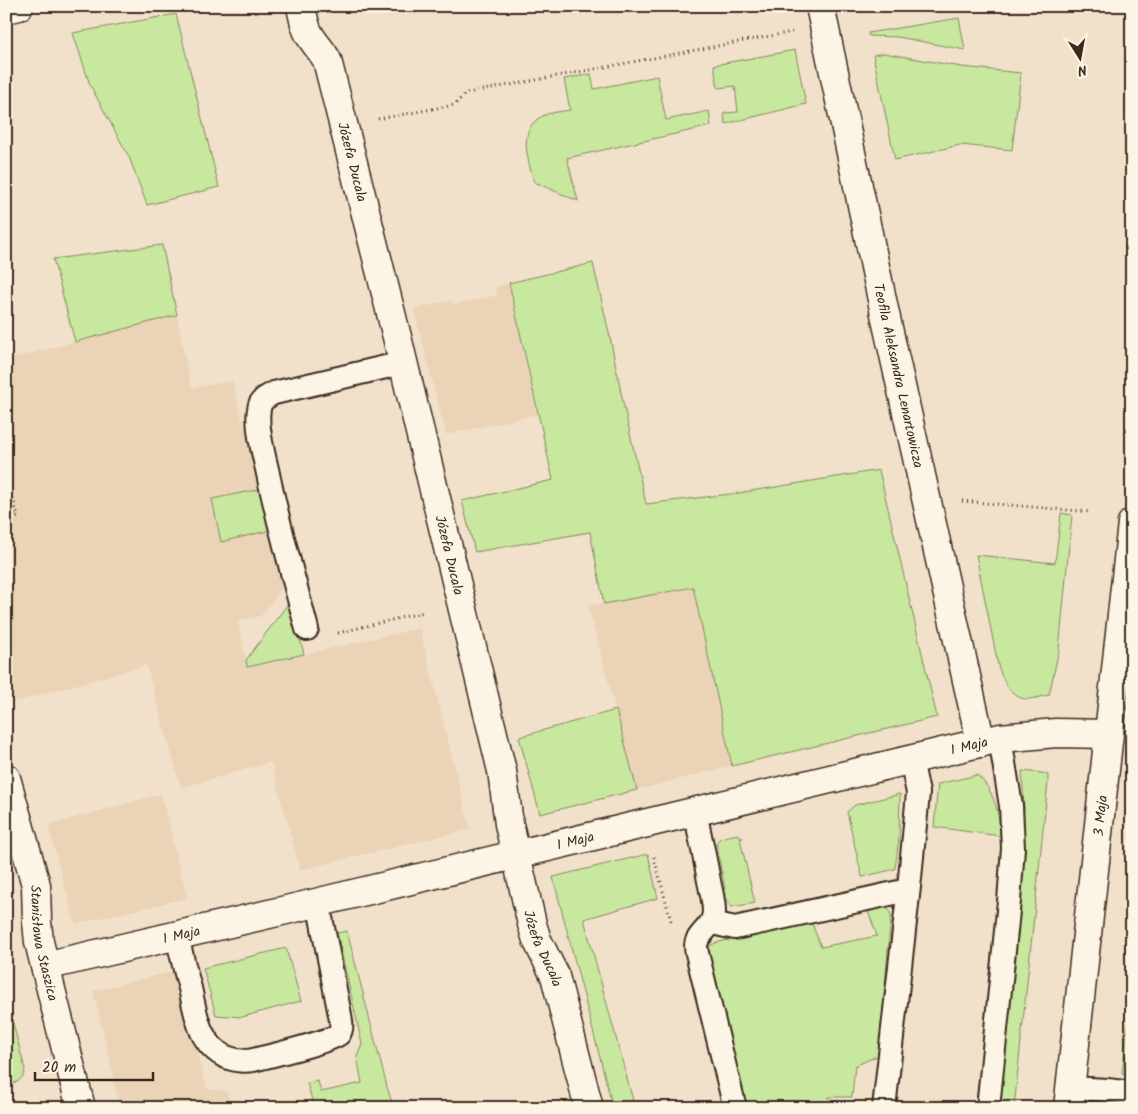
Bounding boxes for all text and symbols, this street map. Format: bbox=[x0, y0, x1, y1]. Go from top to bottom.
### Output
north arrow bbox=[1056, 32, 1106, 82]
text: N bbox=[1076, 58, 1089, 81]
street label: Józefa Ducala bbox=[331, 120, 372, 204]
street label: Teofila Aleksandra Lenartowicza bbox=[867, 282, 929, 470]
street label: Józefa Ducala bbox=[429, 513, 469, 598]
street label: 1 Maja bbox=[948, 731, 990, 762]
street label: 3 Maja bbox=[1088, 794, 1114, 838]
street label: 1 Maja bbox=[555, 826, 597, 856]
street label: Stanisława Staszica bbox=[24, 885, 64, 1003]
street label: Józefa Ducala bbox=[517, 908, 567, 989]
street label: 1 Maja bbox=[161, 920, 202, 950]
scale bar bbox=[35, 1049, 152, 1081]
text: 20 m bbox=[42, 1056, 76, 1080]

